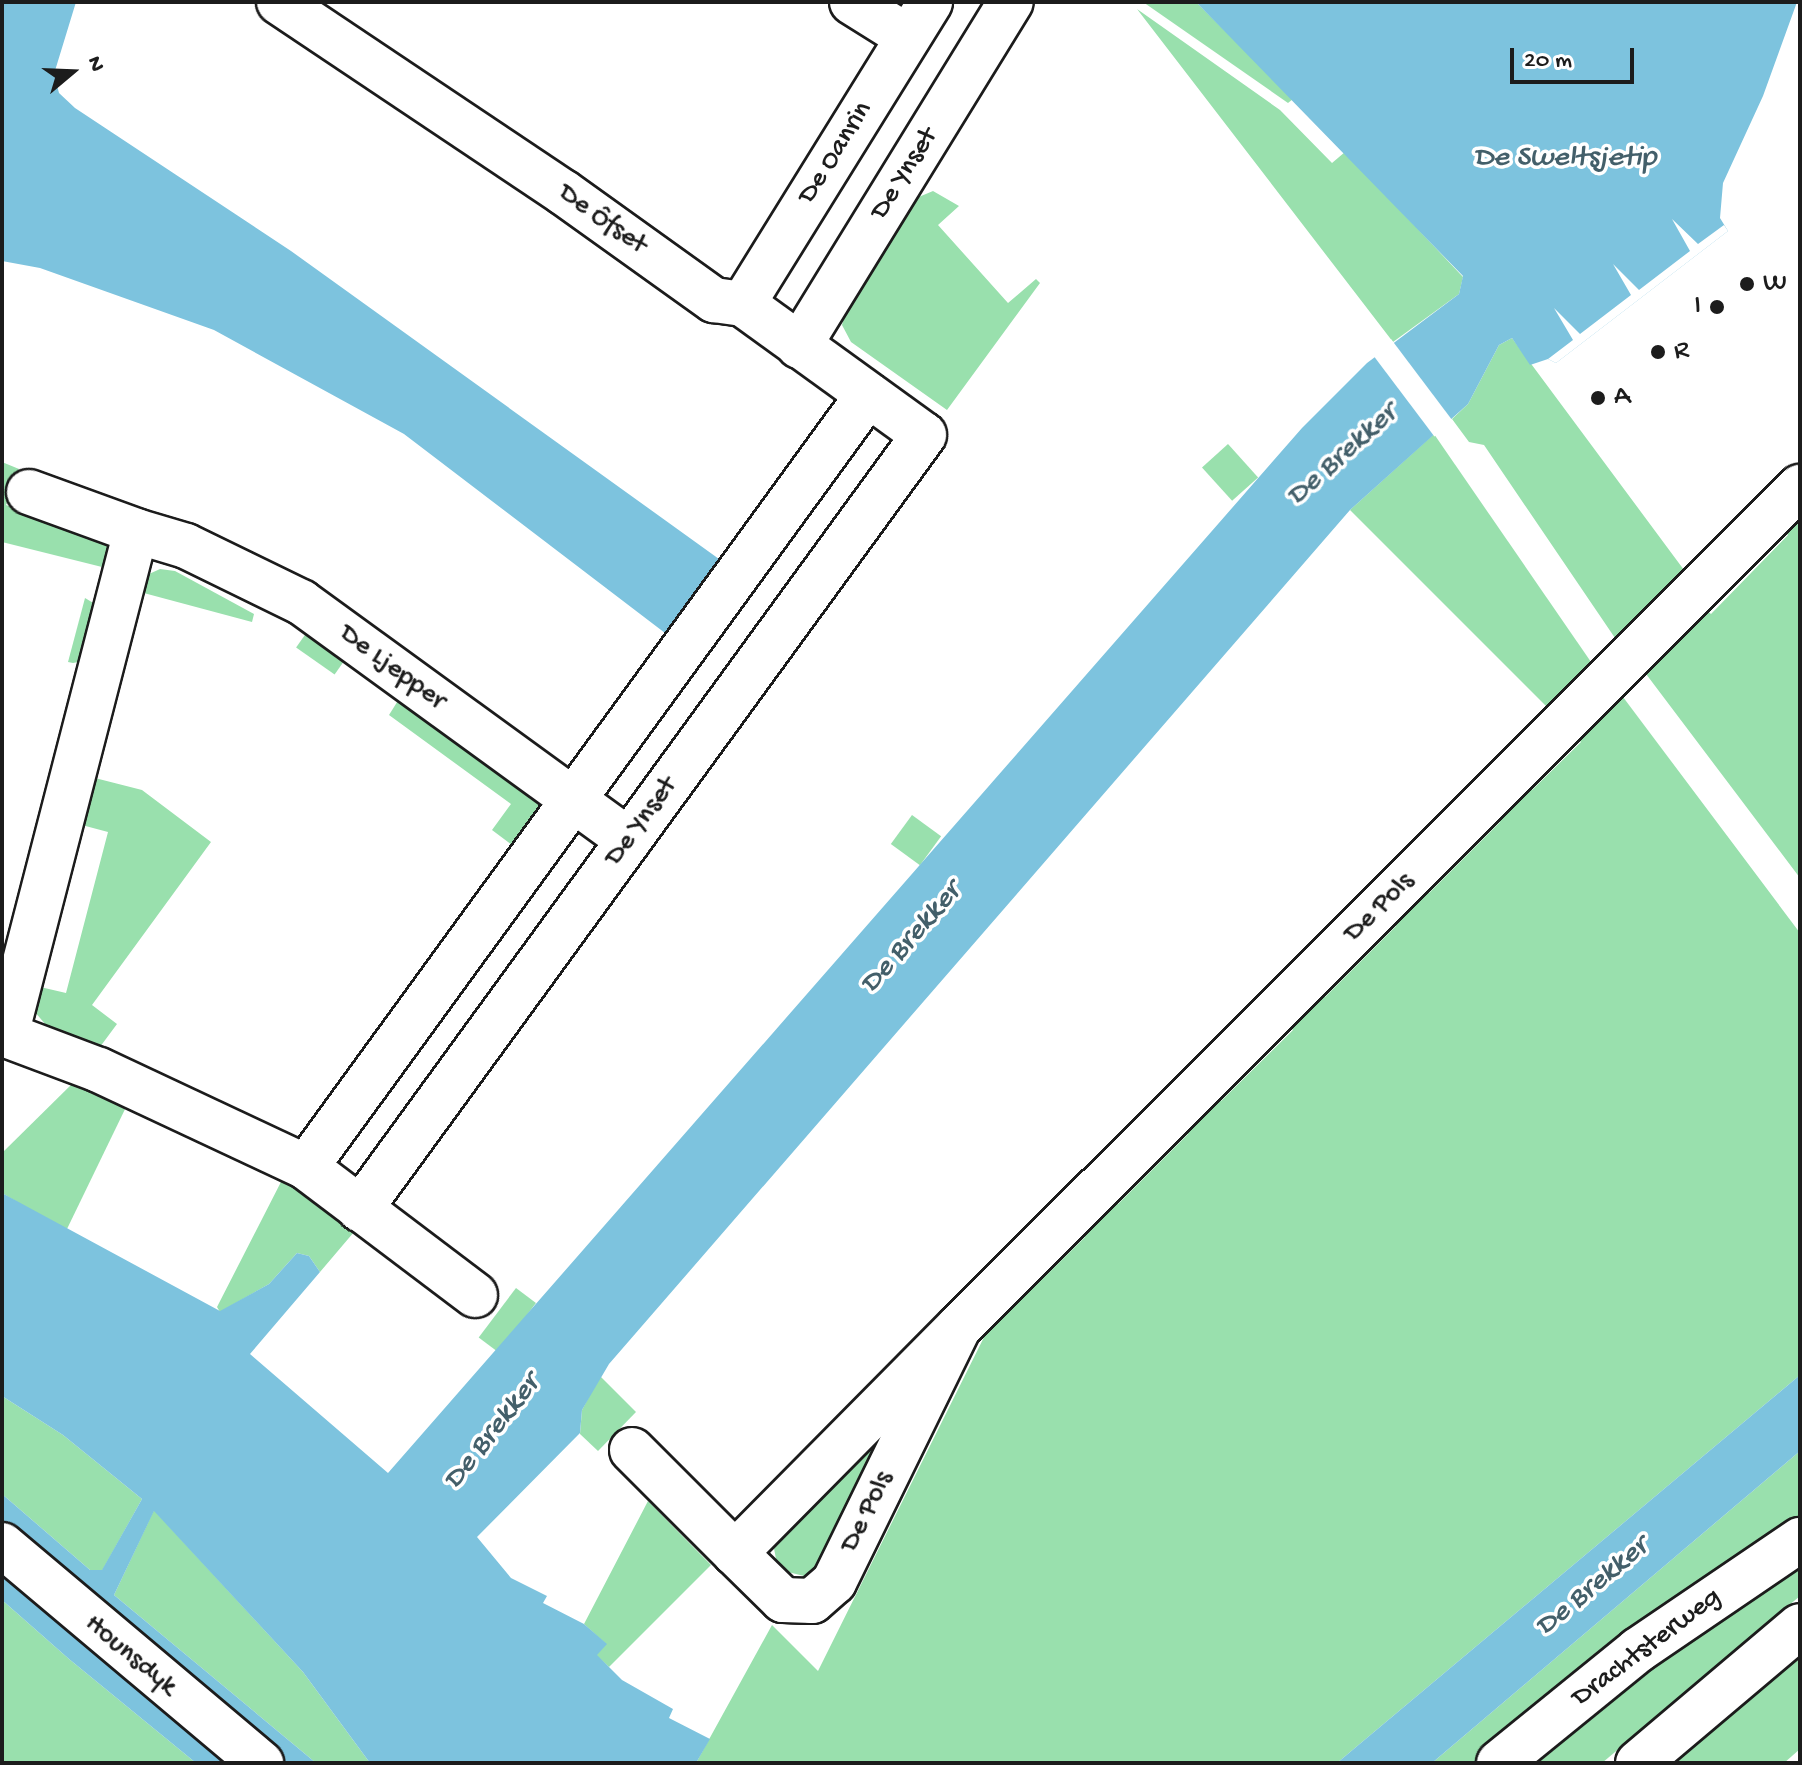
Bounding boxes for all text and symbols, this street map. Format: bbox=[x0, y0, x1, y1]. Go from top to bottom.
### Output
north arrow bbox=[32, 32, 112, 112]
scale bar bbox=[1514, 32, 1638, 82]
text: 20 m bbox=[1524, 47, 1572, 76]
text: N bbox=[80, 53, 109, 75]
street label: De Oanrin bbox=[791, 96, 881, 210]
street label: De Ynset bbox=[864, 122, 946, 226]
water label: De Sweltsjetip bbox=[1474, 141, 1656, 177]
street label: De Ôfset bbox=[551, 177, 653, 263]
place label: W bbox=[1763, 267, 1787, 301]
marker: W bbox=[1738, 275, 1756, 293]
place label: I bbox=[1694, 290, 1701, 324]
marker: I bbox=[1708, 298, 1726, 316]
place label: R bbox=[1674, 335, 1689, 369]
marker: R bbox=[1649, 343, 1667, 361]
place label: A bbox=[1614, 381, 1631, 415]
marker: A bbox=[1589, 389, 1607, 407]
water label: De Brekker bbox=[1280, 397, 1406, 515]
street label: De Ljepper bbox=[332, 618, 452, 718]
street label: De Ynset bbox=[598, 771, 686, 873]
street label: De Pols bbox=[1338, 866, 1422, 950]
water label: De Brekker bbox=[854, 876, 970, 1002]
water label: De Brekker bbox=[437, 1368, 549, 1498]
street label: De Pols bbox=[834, 1466, 902, 1558]
water label: De Brekker bbox=[1529, 1530, 1657, 1646]
street label: Drachtsterweg bbox=[1566, 1581, 1728, 1715]
street label: Hounsdyk bbox=[77, 1608, 183, 1704]

